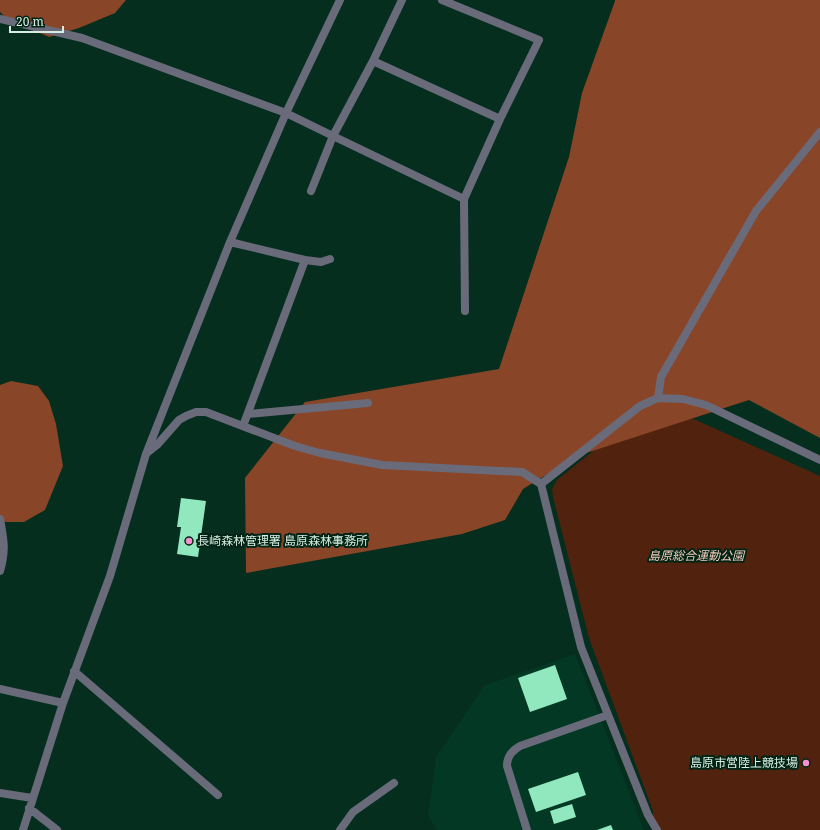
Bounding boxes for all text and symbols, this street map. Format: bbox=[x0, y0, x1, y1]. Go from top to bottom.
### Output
scale bar bbox=[10, 8, 63, 34]
text: 20 m bbox=[16, 13, 44, 30]
place label: 長崎森林管理署 島原森林事務所 bbox=[197, 532, 368, 549]
marker: 長崎森林管理署 島原森林事務所 bbox=[184, 536, 194, 546]
park label: 島原総合運動公園 bbox=[648, 547, 746, 564]
place label: 島原市営陸上競技場 bbox=[690, 754, 798, 771]
marker: 島原市営陸上競技場 bbox=[801, 758, 811, 768]

